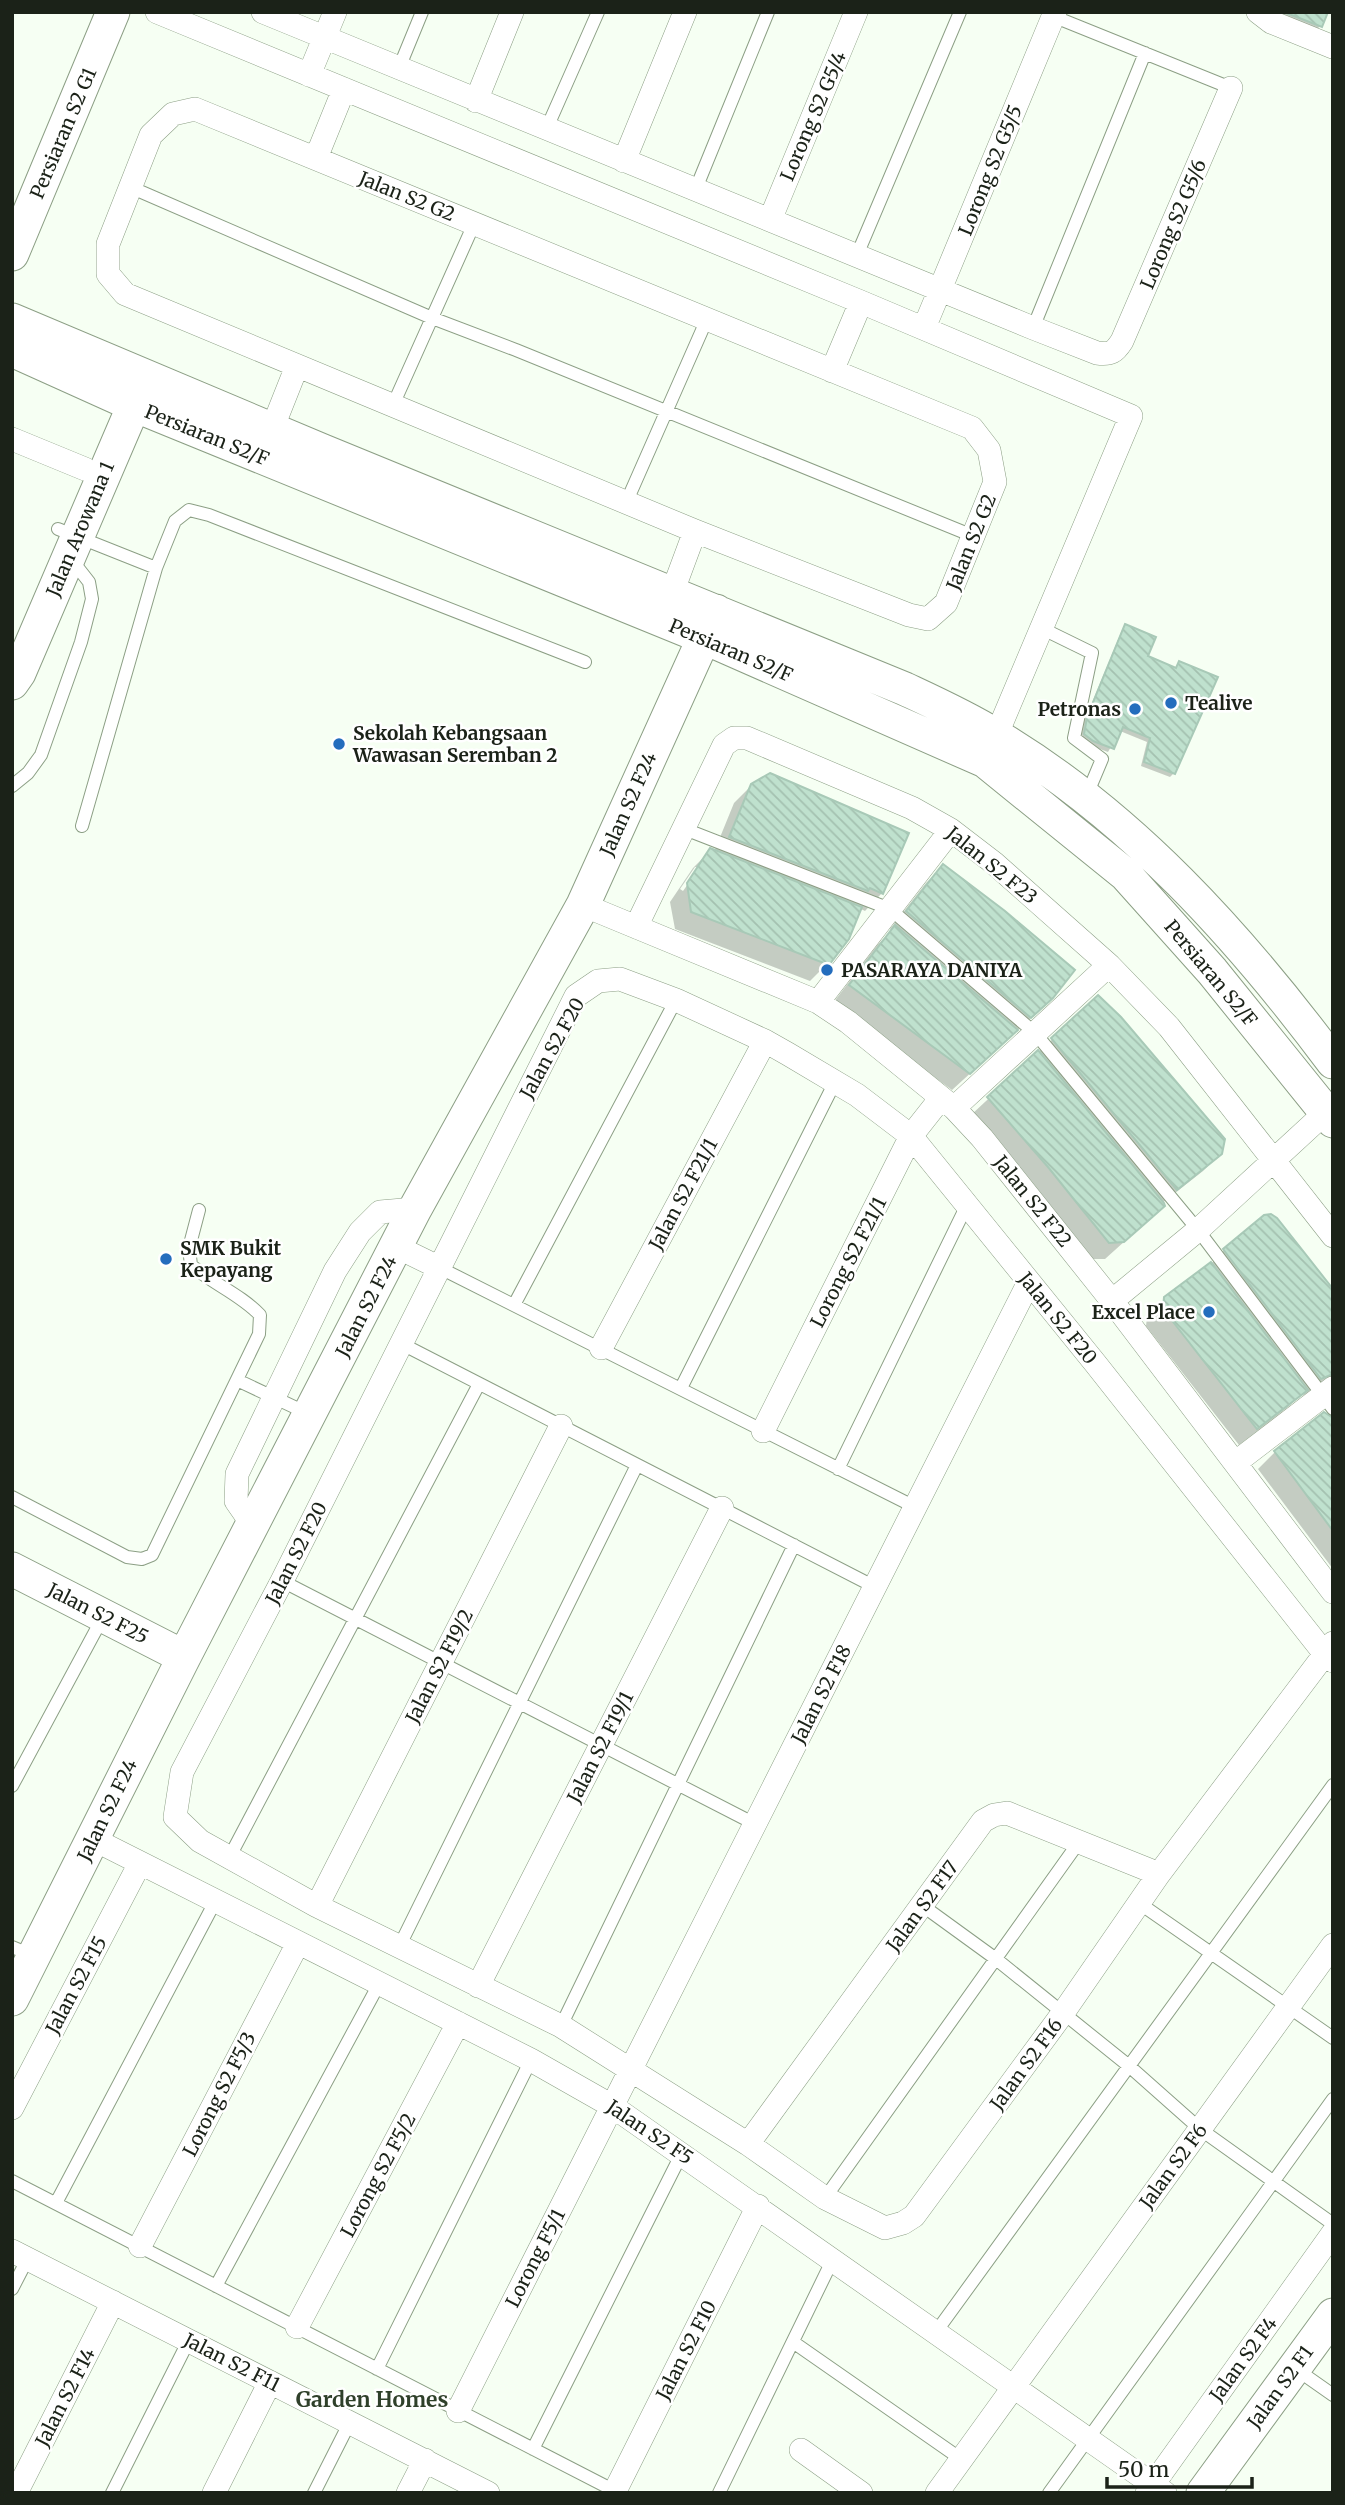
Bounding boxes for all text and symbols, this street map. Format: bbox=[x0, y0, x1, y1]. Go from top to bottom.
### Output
street label: Lorong S2 G5/4 bbox=[775, 47, 851, 184]
street label: Persiaran S2 G1 bbox=[25, 63, 102, 202]
street label: Lorong S2 G5/5 bbox=[953, 101, 1027, 239]
street label: Lorong S2 G5/6 bbox=[1135, 155, 1211, 293]
street label: Jalan S2 G2 bbox=[354, 165, 459, 226]
street label: Persiaran S2/F bbox=[141, 399, 273, 471]
street label: Jalan Arowana 1 bbox=[40, 457, 119, 601]
street label: Jalan S2 G2 bbox=[940, 490, 1001, 595]
street label: Persiaran S2/F bbox=[666, 613, 797, 687]
place label: Tealive bbox=[1185, 691, 1252, 715]
marker: Tealive bbox=[1163, 695, 1179, 711]
place label: Petronas bbox=[1038, 697, 1121, 721]
marker: Petronas bbox=[1127, 701, 1143, 717]
place label: Sekolah Kebangsaan Wawasan Seremban 2 bbox=[352, 721, 557, 767]
marker: Sekolah Kebangsaan Wawasan Seremban 2 bbox=[331, 736, 347, 752]
street label: Jalan S2 F24 bbox=[594, 748, 662, 860]
street label: Jalan S2 F23 bbox=[941, 820, 1042, 909]
street label: Persiaran S2/F bbox=[1159, 915, 1263, 1031]
place label: PASARAYA DANIYA bbox=[841, 958, 1023, 982]
marker: PASARAYA DANIYA bbox=[819, 962, 835, 978]
street label: Jalan S2 F20 bbox=[514, 993, 590, 1104]
street label: Jalan S2 F21/1 bbox=[643, 1134, 723, 1255]
street label: Jalan S2 F22 bbox=[988, 1150, 1077, 1252]
street label: Lorong S2 F21/1 bbox=[805, 1192, 891, 1331]
place label: SMK Bukit Kepayang bbox=[180, 1236, 281, 1282]
marker: SMK Bukit Kepayang bbox=[158, 1251, 174, 1267]
street label: Jalan S2 F24 bbox=[330, 1251, 402, 1362]
street label: Jalan S2 F20 bbox=[1013, 1266, 1102, 1369]
place label: Excel Place bbox=[1092, 1300, 1195, 1324]
marker: Excel Place bbox=[1201, 1304, 1217, 1320]
street label: Jalan S2 F20 bbox=[259, 1498, 332, 1609]
street label: Jalan S2 F25 bbox=[43, 1577, 153, 1649]
street label: Jalan S2 F19/2 bbox=[400, 1605, 478, 1728]
street label: Jalan S2 F18 bbox=[785, 1641, 856, 1748]
street label: Jalan S2 F19/1 bbox=[561, 1687, 639, 1808]
street label: Jalan S2 F24 bbox=[71, 1755, 142, 1866]
street label: Jalan S2 F17 bbox=[880, 1856, 963, 1957]
street label: Jalan S2 F15 bbox=[40, 1932, 112, 2039]
street label: Jalan S2 F16 bbox=[984, 2013, 1067, 2115]
street label: Lorong S2 F5/3 bbox=[177, 2028, 261, 2160]
street label: Jalan S2 F5 bbox=[601, 2094, 698, 2170]
street label: Lorong S2 F5/2 bbox=[335, 2109, 421, 2241]
street label: Jalan S2 F6 bbox=[1133, 2119, 1212, 2214]
street label: Lorong F5/1 bbox=[500, 2204, 570, 2311]
street label: Jalan S2 F10 bbox=[650, 2296, 721, 2405]
street label: Jalan S2 F4 bbox=[1204, 2312, 1282, 2407]
street label: Jalan S2 F11 bbox=[179, 2327, 285, 2397]
street label: Jalan S2 F1 bbox=[1241, 2340, 1318, 2434]
street label: Jalan S2 F14 bbox=[29, 2343, 100, 2451]
district label: Garden Homes bbox=[296, 2386, 448, 2413]
scale bar bbox=[1107, 2446, 1252, 2490]
text: 50 m bbox=[1118, 2456, 1169, 2483]

